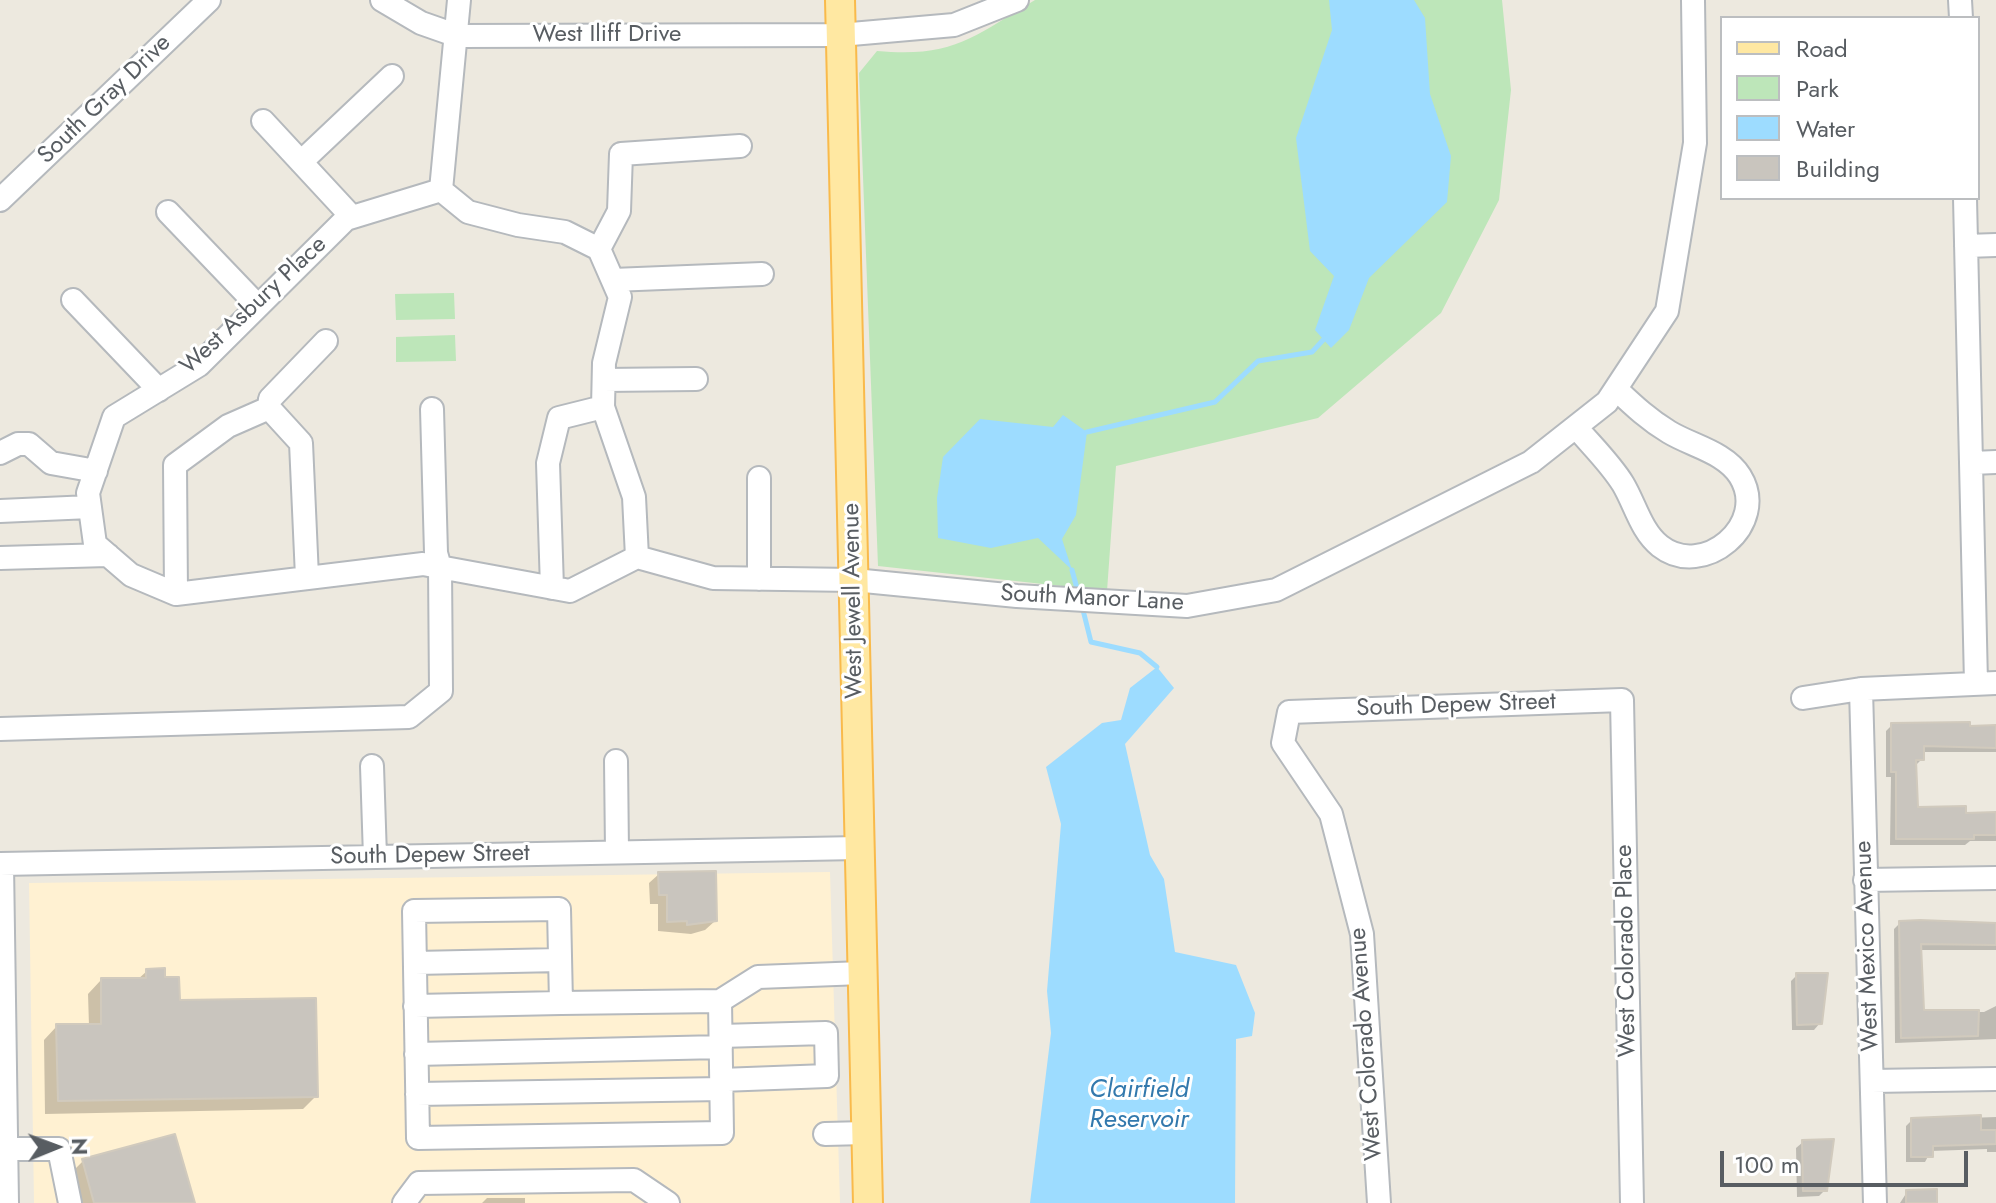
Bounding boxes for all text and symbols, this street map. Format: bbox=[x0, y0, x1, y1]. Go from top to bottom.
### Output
legend bbox=[1720, 16, 1980, 200]
street label: West Iliff Drive bbox=[533, 21, 681, 49]
street label: South Gray Drive bbox=[32, 29, 178, 171]
text: Road bbox=[1796, 31, 1848, 66]
text: Park bbox=[1796, 71, 1839, 106]
text: Water bbox=[1796, 111, 1855, 146]
text: Building bbox=[1796, 151, 1880, 186]
street label: West Asbury Place bbox=[175, 231, 333, 381]
street label: West Jewell Avenue bbox=[838, 503, 870, 699]
street label: South Manor Lane bbox=[999, 580, 1185, 618]
street label: South Depew Street bbox=[1356, 688, 1556, 724]
street label: South Depew Street bbox=[330, 840, 530, 872]
street label: West Mexico Avenue bbox=[1850, 840, 1886, 1052]
street label: West Colorado Place bbox=[1611, 844, 1643, 1058]
street label: West Colorado Avenue bbox=[1344, 927, 1390, 1161]
water label: Clairfield Reservoir bbox=[1089, 1075, 1189, 1136]
north arrow bbox=[16, 1107, 96, 1187]
scale bar bbox=[1724, 1135, 1972, 1185]
text: N bbox=[64, 1138, 96, 1156]
text: 100 m bbox=[1734, 1147, 1800, 1182]

